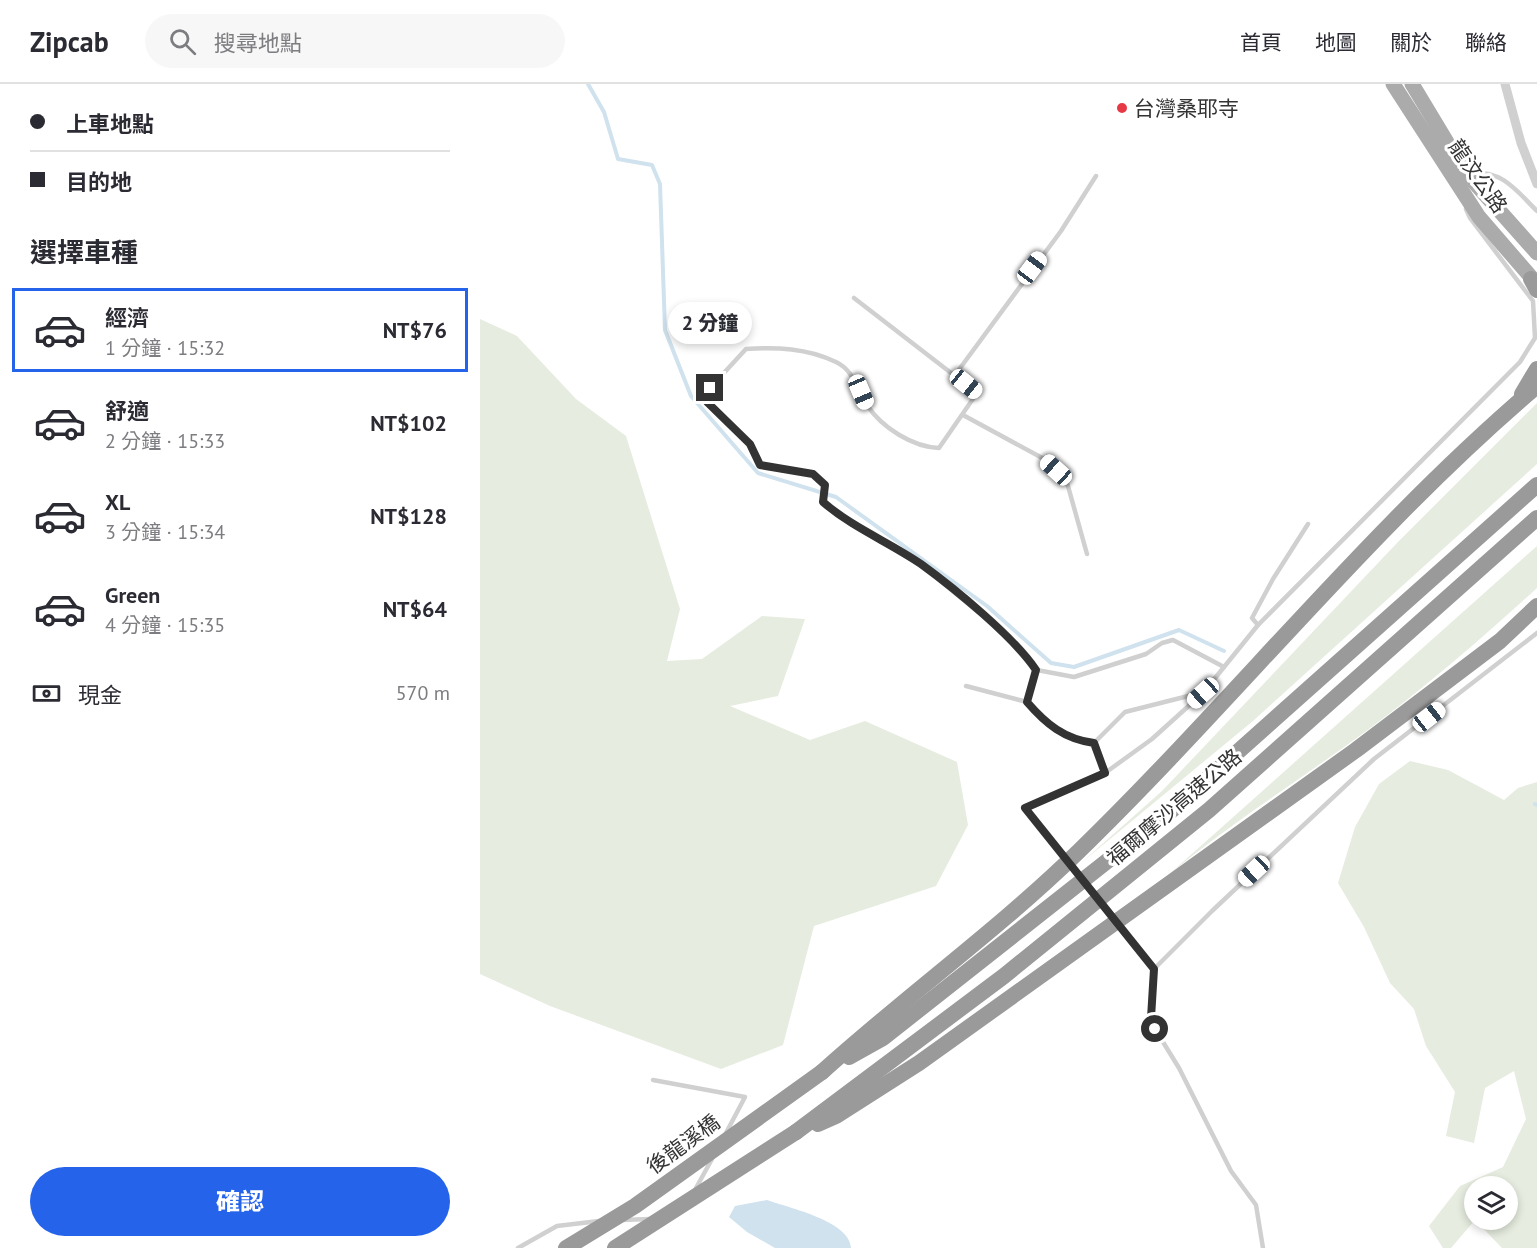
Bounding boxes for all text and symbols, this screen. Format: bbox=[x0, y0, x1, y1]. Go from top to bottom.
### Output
search box bbox=[145, 14, 565, 68]
text: Zipcab bbox=[30, 23, 109, 60]
icon: search bbox=[166, 25, 199, 58]
text: 搜尋地點 bbox=[214, 29, 302, 57]
text: 首頁 bbox=[1240, 29, 1282, 56]
text: 地圖 bbox=[1315, 29, 1357, 56]
text: 關於 bbox=[1390, 29, 1432, 56]
text: 聯絡 bbox=[1465, 29, 1507, 56]
place label: 台灣桑耶寺 bbox=[1134, 95, 1239, 122]
marker: 台灣桑耶寺 bbox=[1115, 101, 1129, 115]
text: 上車地點 bbox=[66, 110, 154, 138]
street label: 龍汶公路 bbox=[1443, 134, 1513, 218]
text: 目的地 bbox=[66, 168, 132, 196]
text: 選擇車種 bbox=[30, 235, 138, 269]
car bbox=[1014, 248, 1050, 288]
callout: 2 分鐘 bbox=[668, 301, 752, 343]
icon: car bbox=[33, 303, 87, 357]
text: 經濟 bbox=[105, 304, 149, 332]
text: 2 分鐘 bbox=[682, 310, 738, 336]
text: NT$76 bbox=[383, 316, 447, 344]
text: 1 分鐘 · 15:32 bbox=[105, 335, 225, 361]
car bbox=[946, 366, 986, 402]
car bbox=[846, 372, 876, 412]
route end bbox=[696, 374, 723, 401]
icon: car bbox=[33, 396, 87, 450]
text: 舒適 bbox=[105, 397, 149, 425]
text: NT$102 bbox=[370, 409, 447, 437]
text: 2 分鐘 · 15:33 bbox=[105, 428, 225, 454]
car bbox=[1037, 451, 1075, 489]
text: XL bbox=[105, 488, 130, 516]
icon: car bbox=[33, 489, 87, 543]
text: NT$128 bbox=[370, 502, 447, 530]
text: 3 分鐘 · 15:34 bbox=[105, 519, 225, 545]
text: Green bbox=[105, 581, 160, 609]
icon: car bbox=[33, 582, 87, 636]
text: NT$64 bbox=[383, 595, 447, 623]
text: 4 分鐘 · 15:35 bbox=[105, 612, 225, 638]
car bbox=[1184, 674, 1222, 712]
icon: cash bbox=[30, 677, 63, 710]
text: 570 m bbox=[396, 680, 450, 706]
text: 現金 bbox=[78, 681, 122, 709]
car bbox=[1409, 699, 1449, 735]
street label: 福爾摩沙高速公路 bbox=[1101, 743, 1247, 871]
car bbox=[1235, 852, 1273, 890]
route start bbox=[1141, 1015, 1168, 1042]
street label: 後龍溪橋 bbox=[641, 1108, 725, 1180]
button: 確認 bbox=[30, 1167, 450, 1236]
map controls bbox=[1464, 1176, 1518, 1230]
button: layers bbox=[1464, 1176, 1518, 1230]

